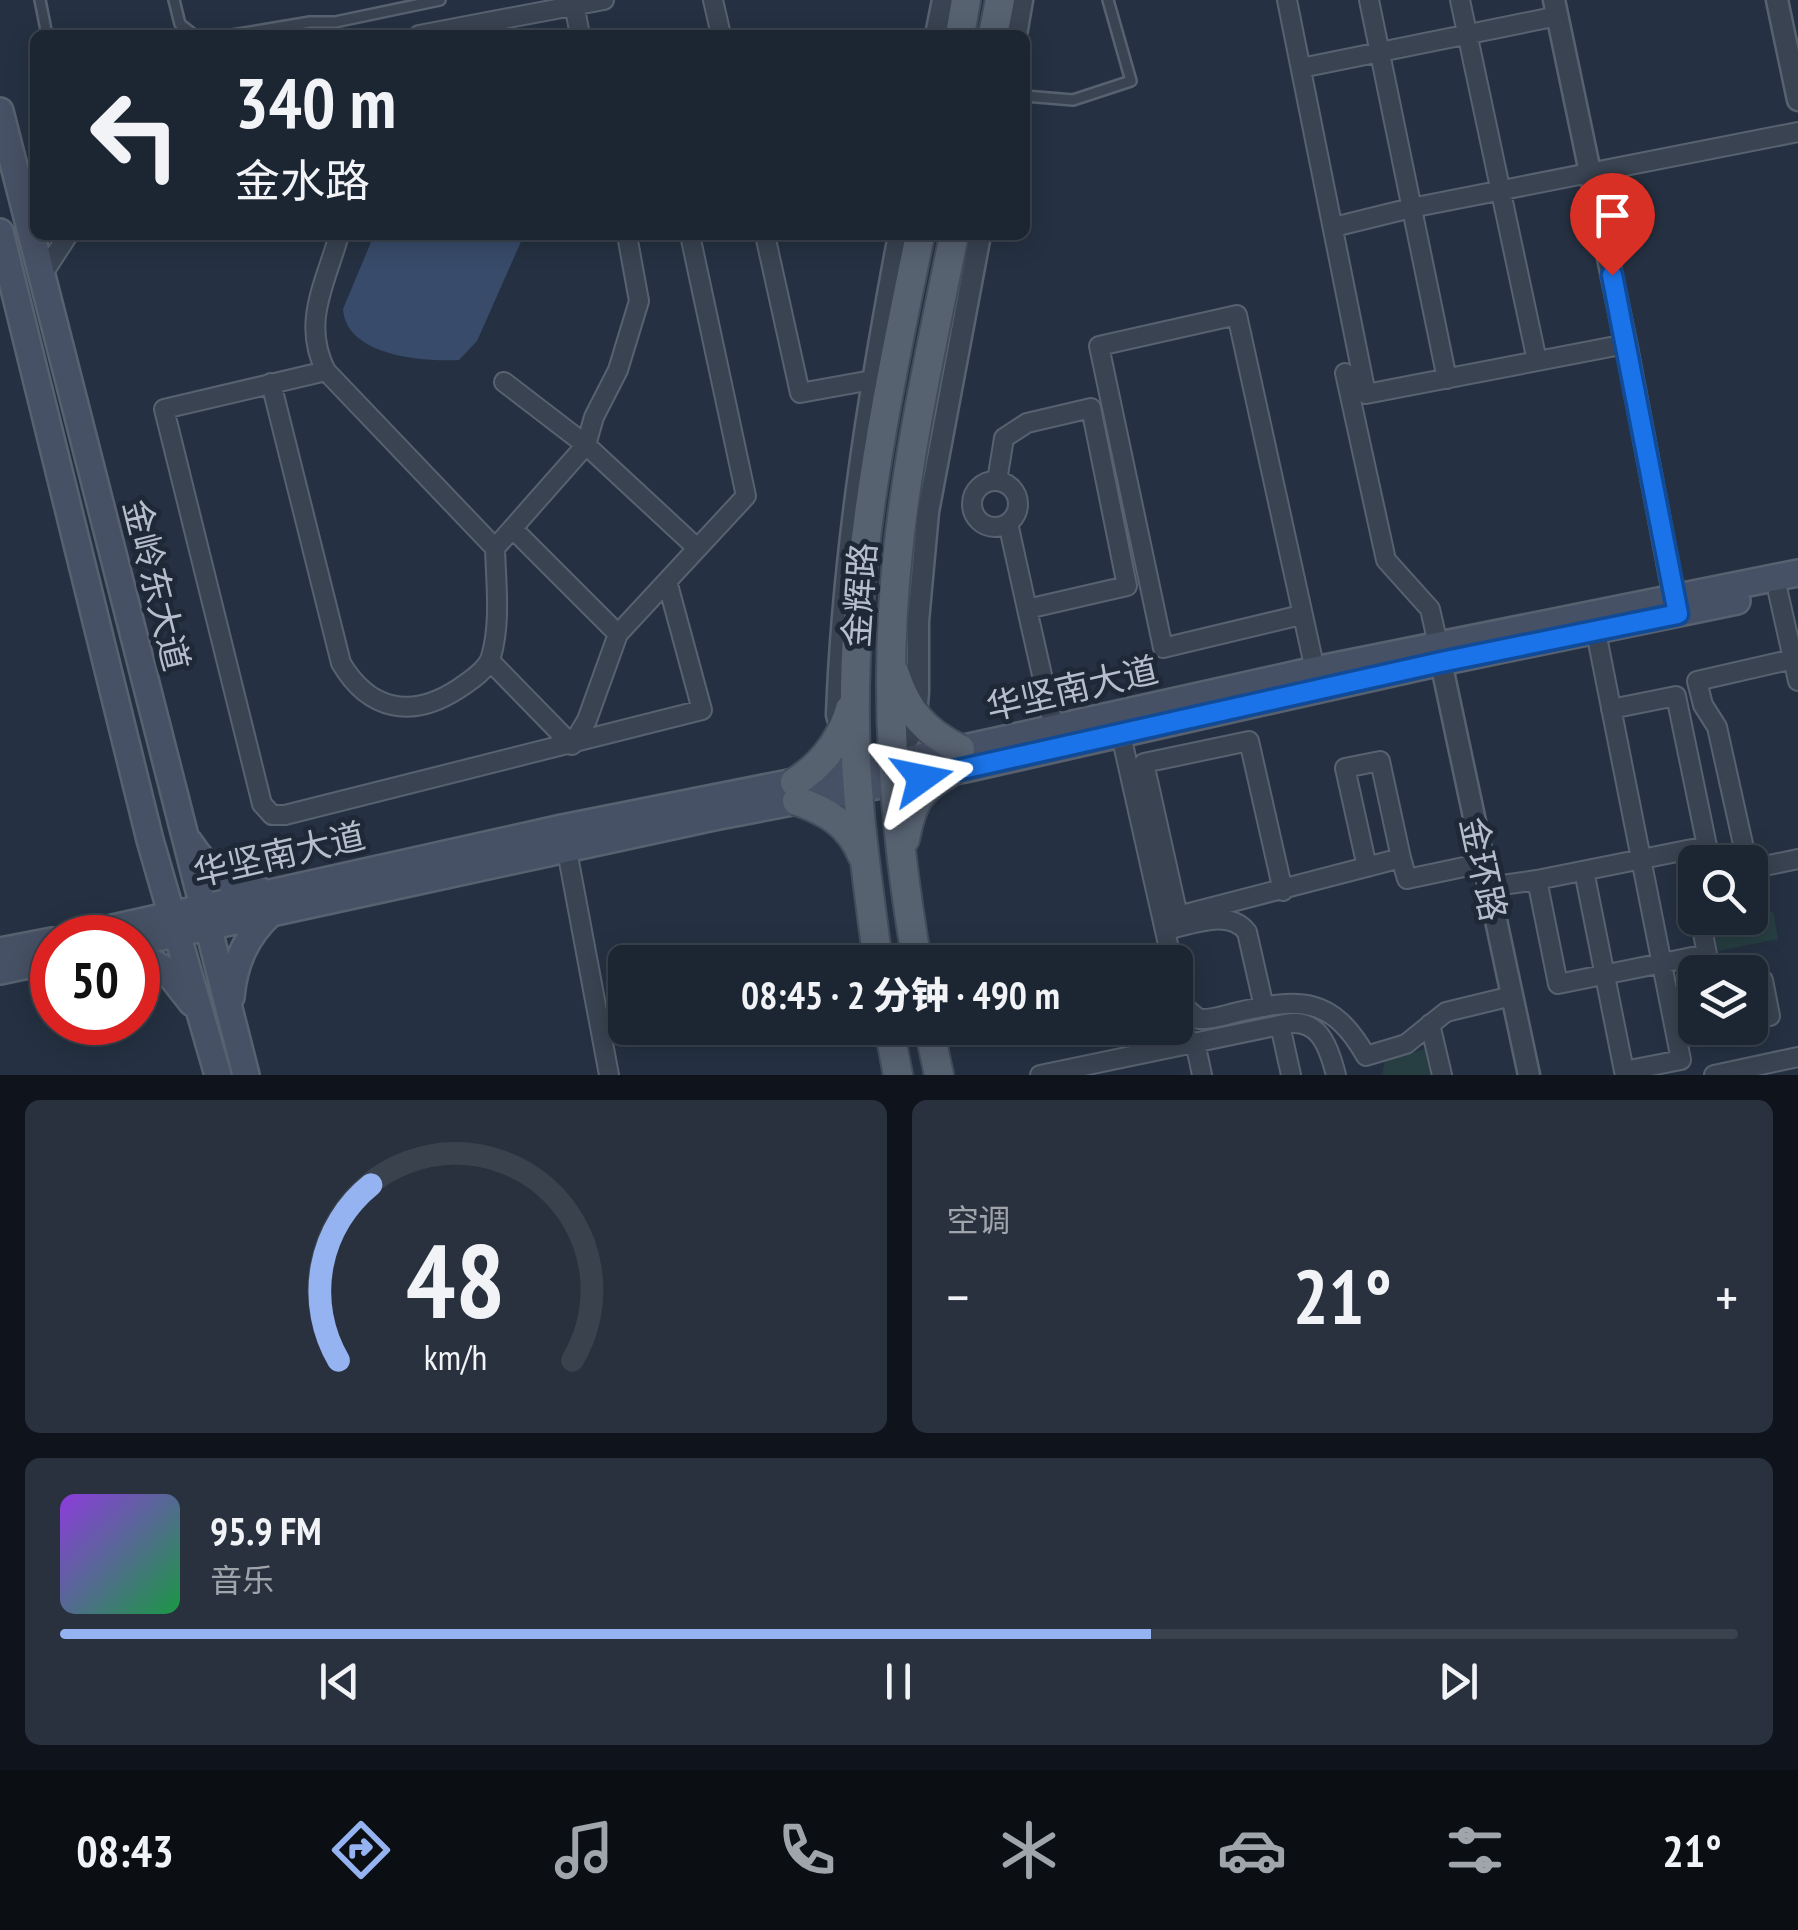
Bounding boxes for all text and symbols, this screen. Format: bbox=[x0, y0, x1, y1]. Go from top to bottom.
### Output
text: 340 m bbox=[235, 57, 396, 147]
icon: left bbox=[70, 70, 200, 200]
text: 金水路 bbox=[235, 151, 370, 209]
pin bbox=[1570, 173, 1655, 276]
icon: arrive bbox=[1585, 188, 1640, 243]
street label: 金岭东大道 bbox=[114, 495, 200, 675]
street label: 金辉路 bbox=[832, 541, 886, 649]
street label: 华坚南大道 bbox=[982, 646, 1162, 730]
position arrow bbox=[870, 726, 974, 830]
street label: 华坚南大道 bbox=[189, 812, 369, 896]
street label: 金环路 bbox=[1451, 813, 1517, 925]
map controls bbox=[1678, 845, 1768, 1045]
button: search bbox=[1678, 845, 1768, 935]
speed limit sign: 50 bbox=[30, 915, 160, 1045]
button: layers bbox=[1678, 955, 1768, 1045]
text: 08:45 · 2 分钟 · 490 m bbox=[741, 970, 1060, 1019]
text: 空调 bbox=[947, 1199, 1011, 1241]
text: 48 bbox=[406, 1212, 505, 1347]
text: 21° bbox=[1293, 1248, 1392, 1345]
text: − bbox=[947, 1261, 969, 1332]
text: + bbox=[1715, 1261, 1738, 1332]
text: km/h bbox=[424, 1334, 487, 1380]
text: 95.9 FM bbox=[210, 1506, 322, 1555]
text: 音乐 bbox=[210, 1559, 274, 1601]
icon: previous bbox=[312, 1654, 367, 1709]
icon: pause bbox=[871, 1654, 926, 1709]
icon: next bbox=[1431, 1654, 1486, 1709]
icon: directions bbox=[326, 1815, 396, 1885]
icon: music bbox=[549, 1815, 619, 1885]
icon: phone bbox=[772, 1815, 842, 1885]
icon: climate bbox=[994, 1815, 1064, 1885]
icon: car bbox=[1217, 1815, 1287, 1885]
icon: filters bbox=[1440, 1815, 1510, 1885]
text: 08:43 bbox=[76, 1821, 174, 1879]
text: 21° bbox=[1662, 1821, 1722, 1879]

